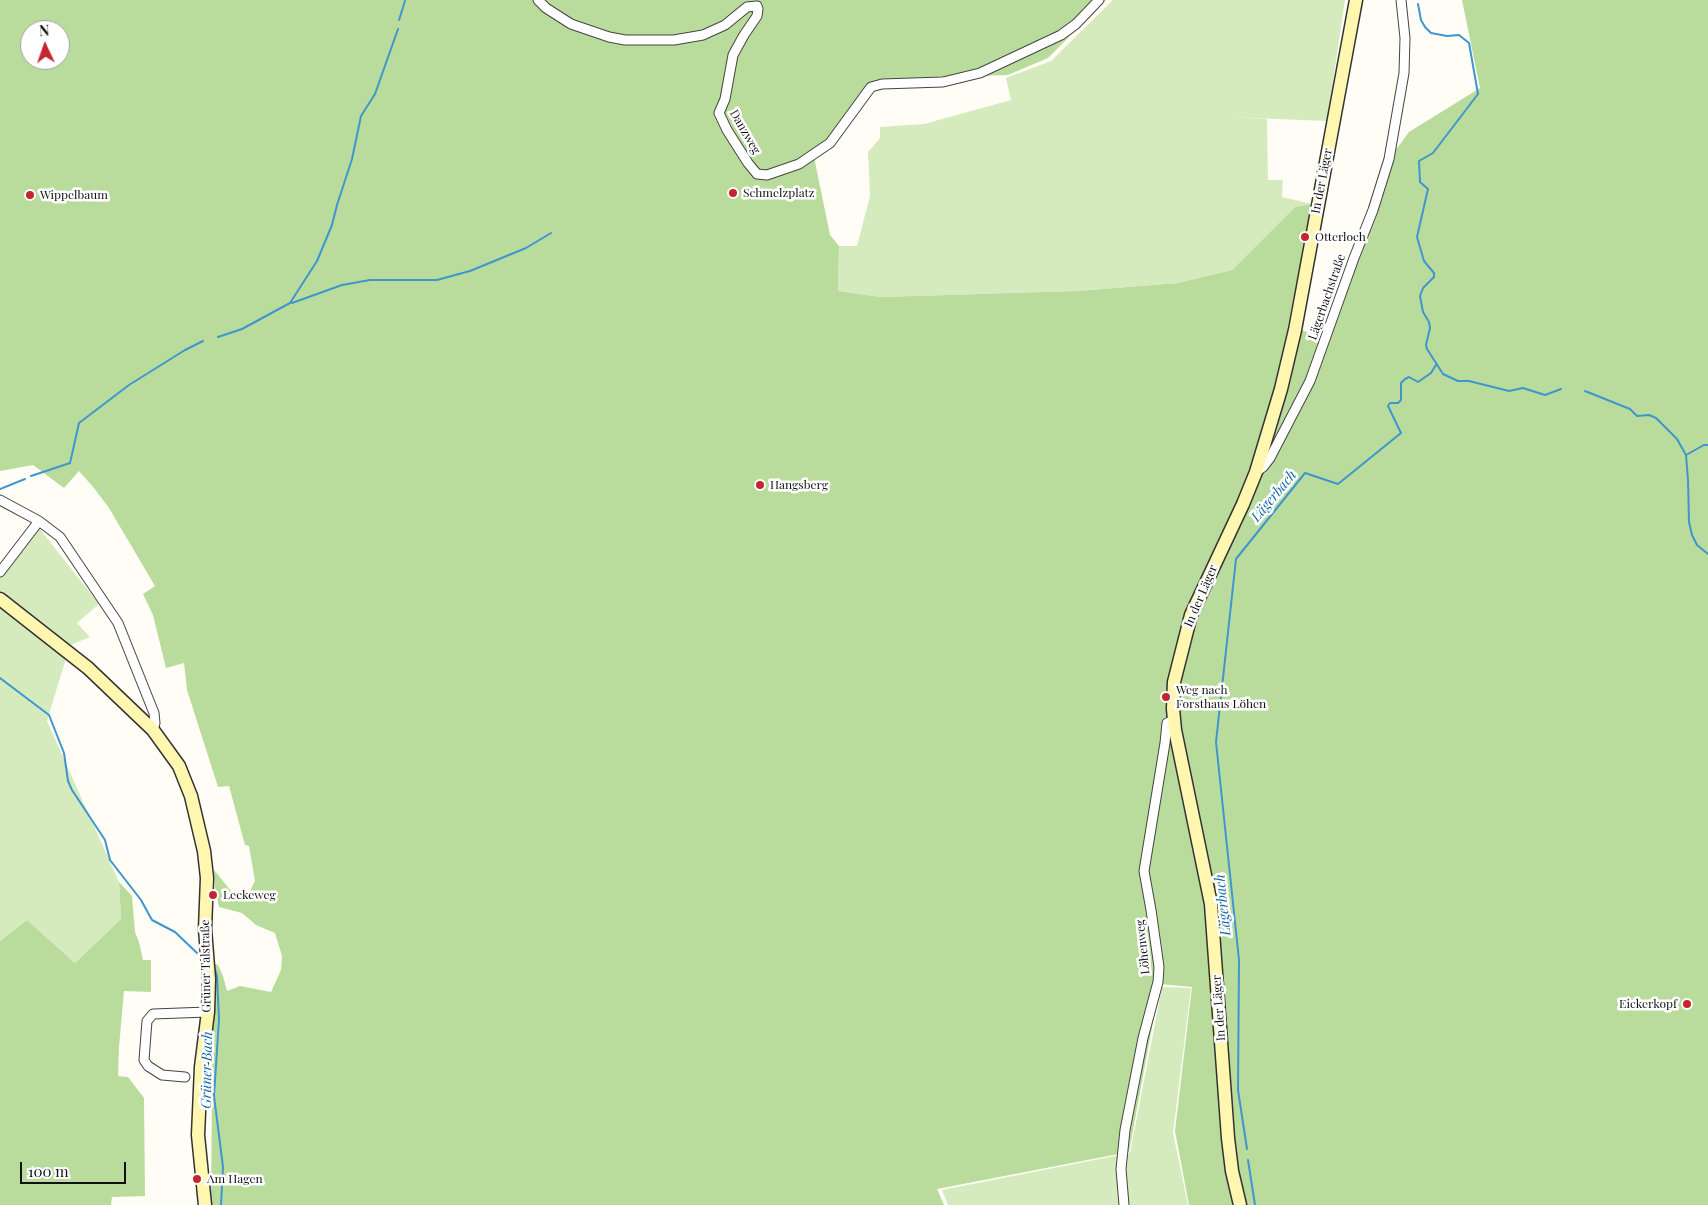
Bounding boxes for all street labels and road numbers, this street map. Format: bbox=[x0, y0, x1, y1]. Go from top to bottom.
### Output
street label: Danzweg bbox=[727, 107, 763, 157]
street label: In der Läger bbox=[1309, 147, 1335, 215]
street label: Lägerbachstraße bbox=[1306, 252, 1348, 342]
street label: In der Läger bbox=[1181, 563, 1221, 629]
street label: Grüner Talstraße bbox=[198, 919, 214, 1013]
street label: Löhenweg bbox=[1133, 919, 1153, 975]
street label: In der Läger bbox=[1210, 974, 1228, 1042]

